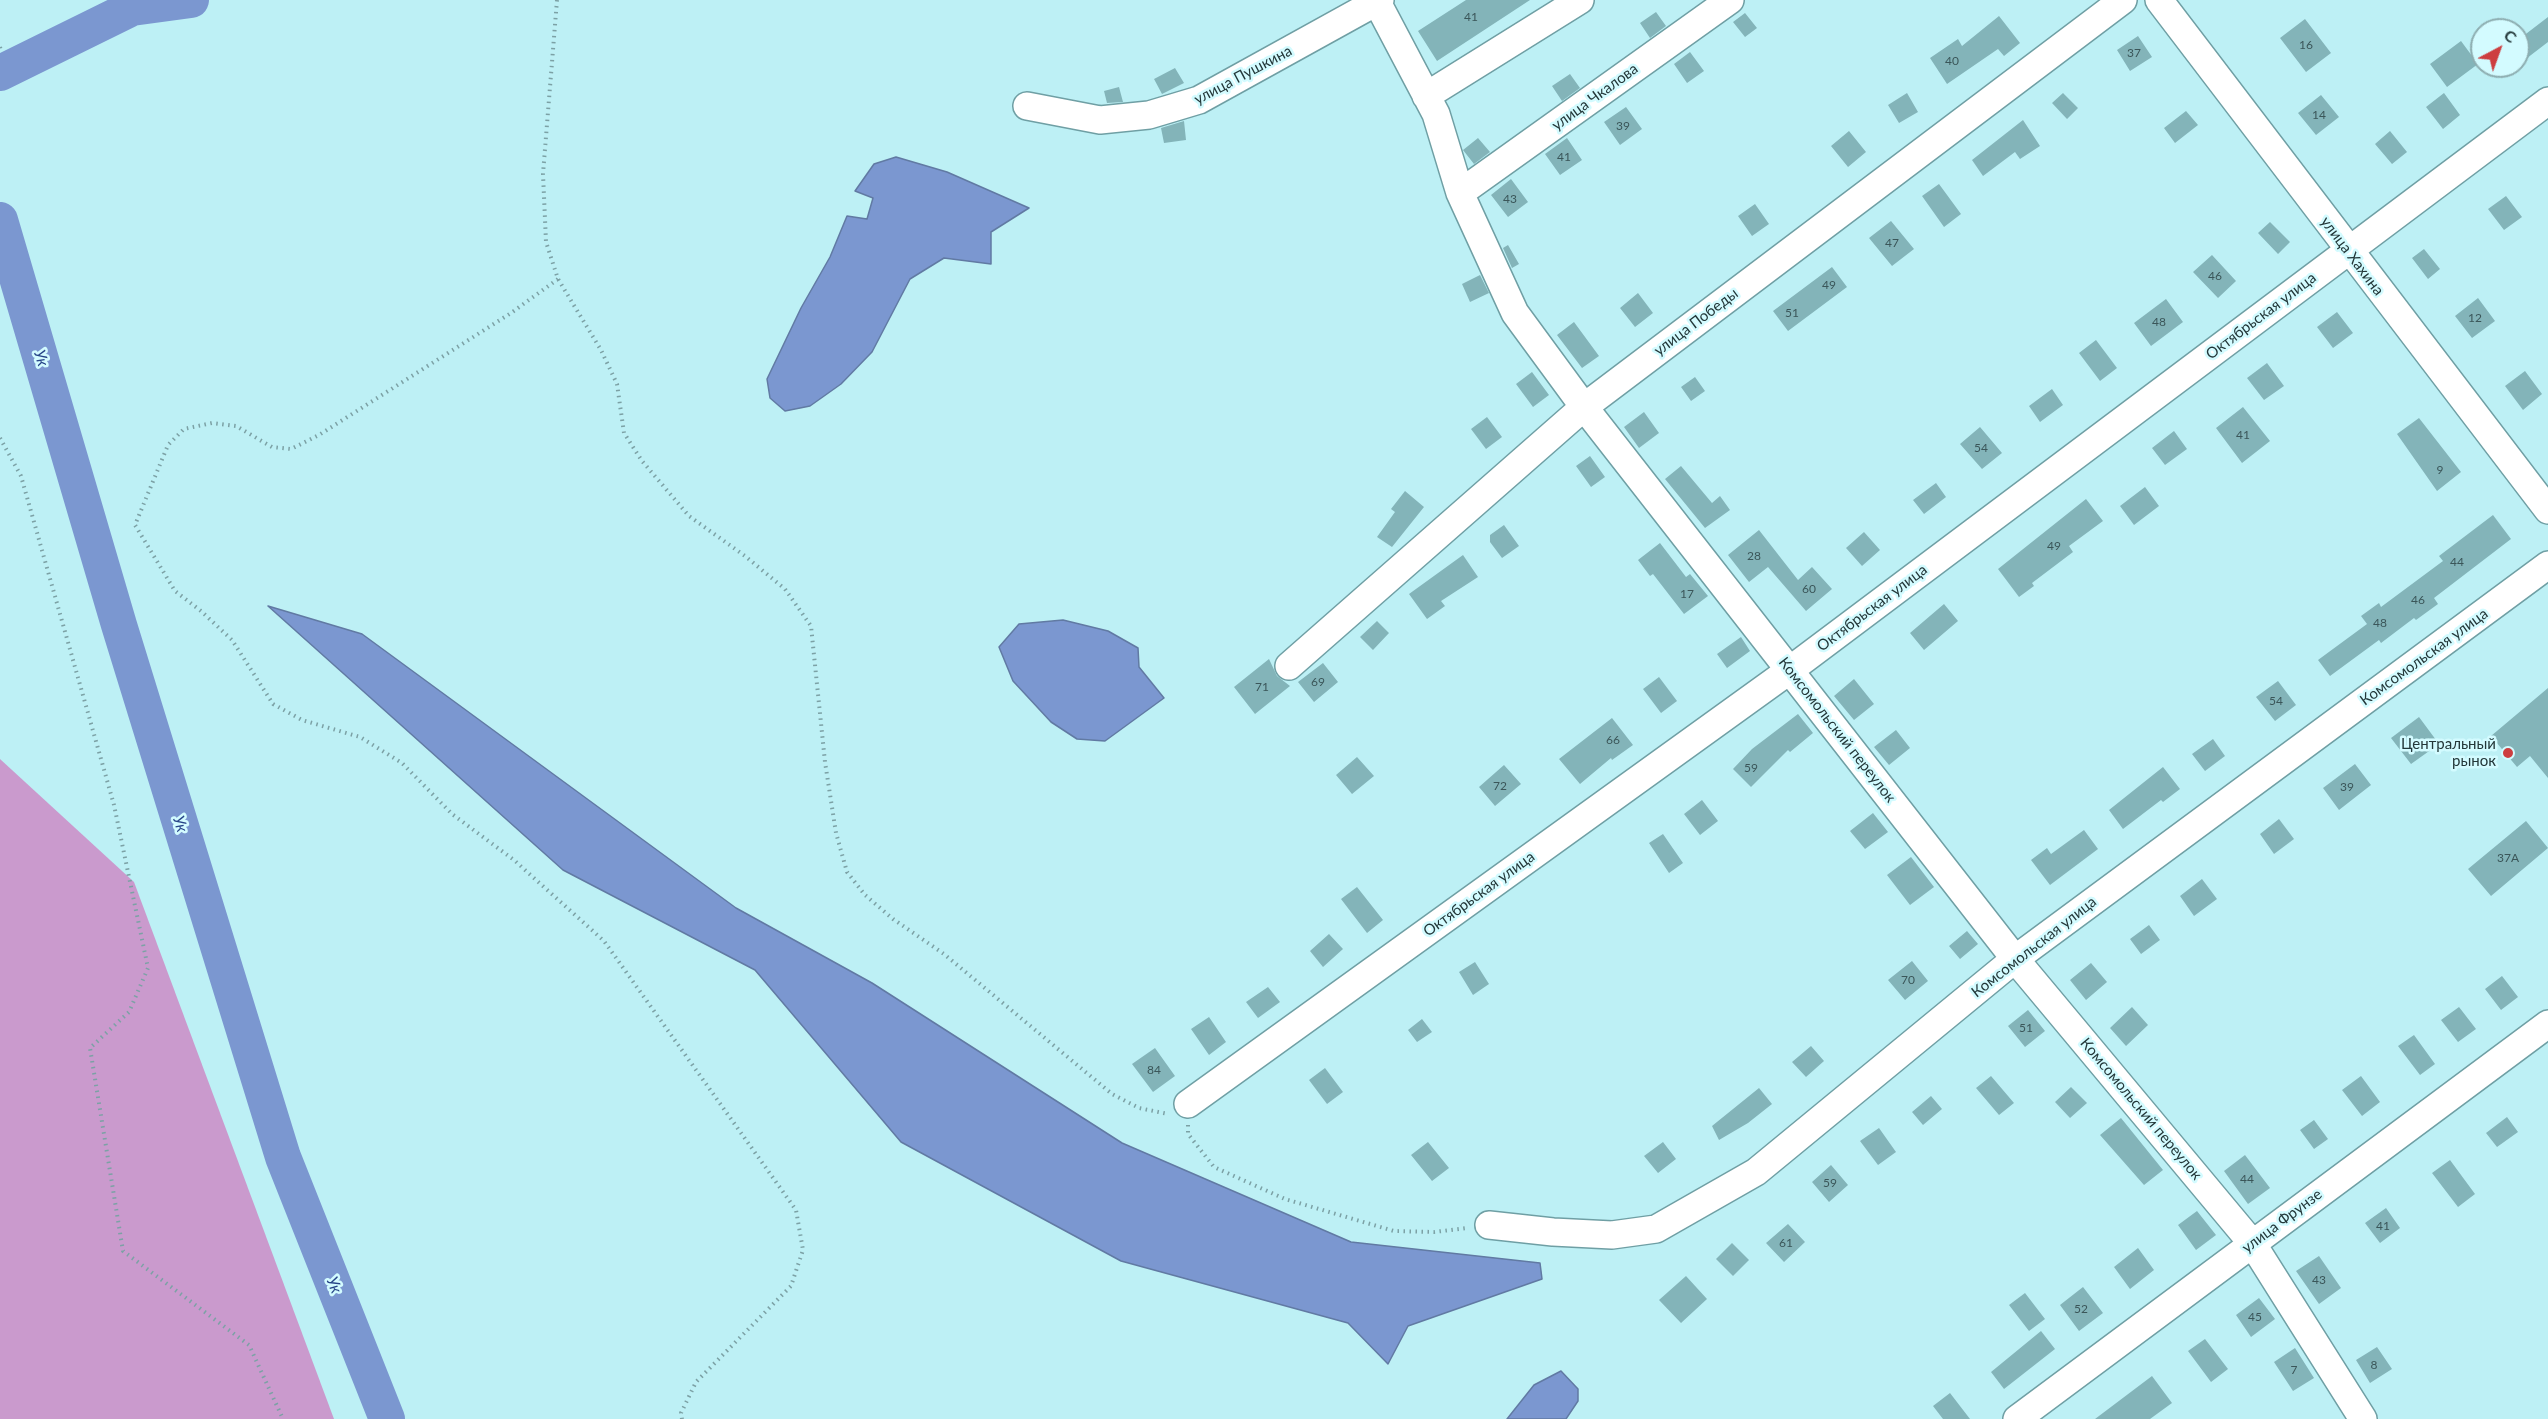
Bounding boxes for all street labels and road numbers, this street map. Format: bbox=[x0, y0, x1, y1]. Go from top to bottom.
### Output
street label: улица Пушкина bbox=[1191, 42, 1295, 108]
street label: улица Чкалова bbox=[1548, 60, 1642, 134]
street label: улица Хахина bbox=[2317, 213, 2387, 299]
street label: Октябрьская улица bbox=[2202, 269, 2320, 363]
street label: улица Победы bbox=[1650, 284, 1742, 360]
street label: Октябрьская улица bbox=[1813, 561, 1931, 655]
street label: Комсомольская улица bbox=[2357, 605, 2491, 709]
street label: Комсомольский переулок bbox=[1775, 654, 1899, 806]
street label: Октябрьская улица bbox=[1420, 848, 1538, 940]
street label: Комсомольская улица bbox=[1968, 893, 2100, 1001]
street label: Комсомольский переулок bbox=[2076, 1034, 2206, 1184]
street label: улица Фрунзе bbox=[2238, 1185, 2326, 1257]

